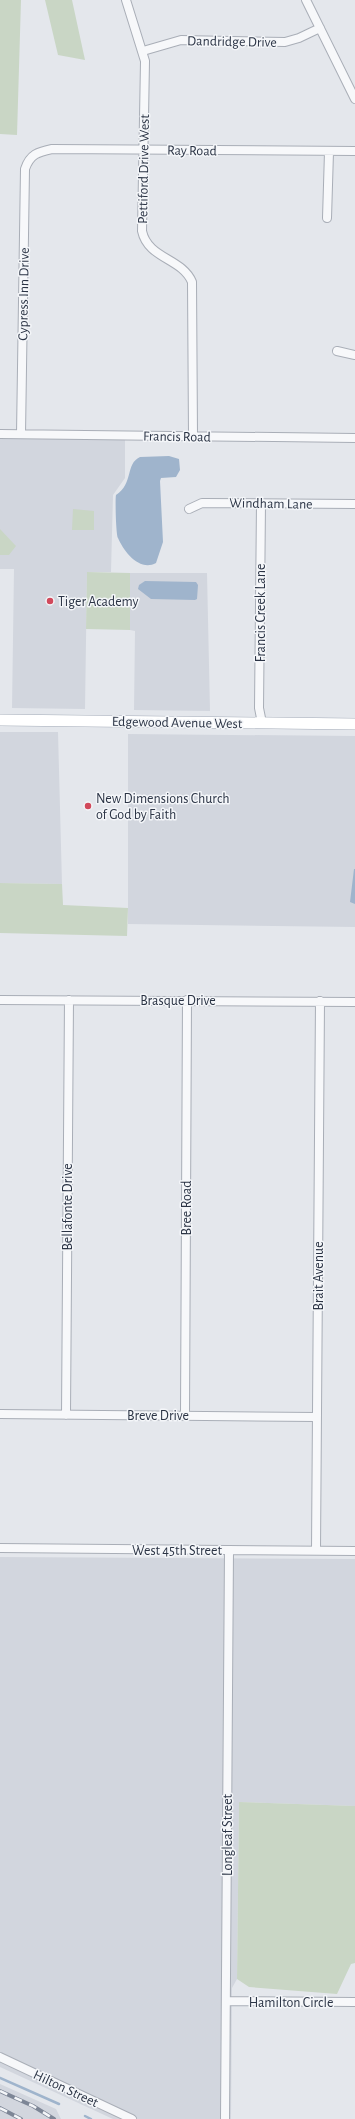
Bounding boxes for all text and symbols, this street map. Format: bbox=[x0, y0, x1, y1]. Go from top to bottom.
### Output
street label: Dandridge Drive bbox=[187, 34, 277, 50]
street label: Pettiford Drive West bbox=[136, 114, 152, 224]
street label: Ray Road bbox=[167, 144, 217, 158]
street label: Cypress Inn Drive bbox=[16, 247, 32, 341]
street label: Francis Road bbox=[143, 429, 211, 445]
street label: Windham Lane bbox=[229, 496, 313, 512]
street label: Francis Creek Lane bbox=[254, 564, 268, 662]
place label: Tiger Academy bbox=[58, 595, 139, 609]
marker: Tiger Academy bbox=[45, 596, 55, 606]
street label: Edgewood Avenue West bbox=[112, 715, 243, 731]
place label: New Dimensions Church of God by Faith bbox=[96, 792, 230, 822]
marker: New Dimensions Church of God by Faith bbox=[83, 801, 93, 811]
street label: Brasque Drive bbox=[140, 994, 216, 1008]
street label: Bellafonte Drive bbox=[61, 1163, 75, 1251]
street label: Bree Road bbox=[180, 1181, 194, 1235]
street label: Brait Avenue bbox=[312, 1241, 326, 1311]
street label: Breve Drive bbox=[127, 1409, 189, 1423]
street label: West 45th Street bbox=[132, 1544, 222, 1558]
street label: Longleaf Street bbox=[221, 1793, 235, 1876]
street label: Hamilton Circle bbox=[249, 1996, 333, 2010]
street label: Hilton Street bbox=[31, 2068, 101, 2110]

